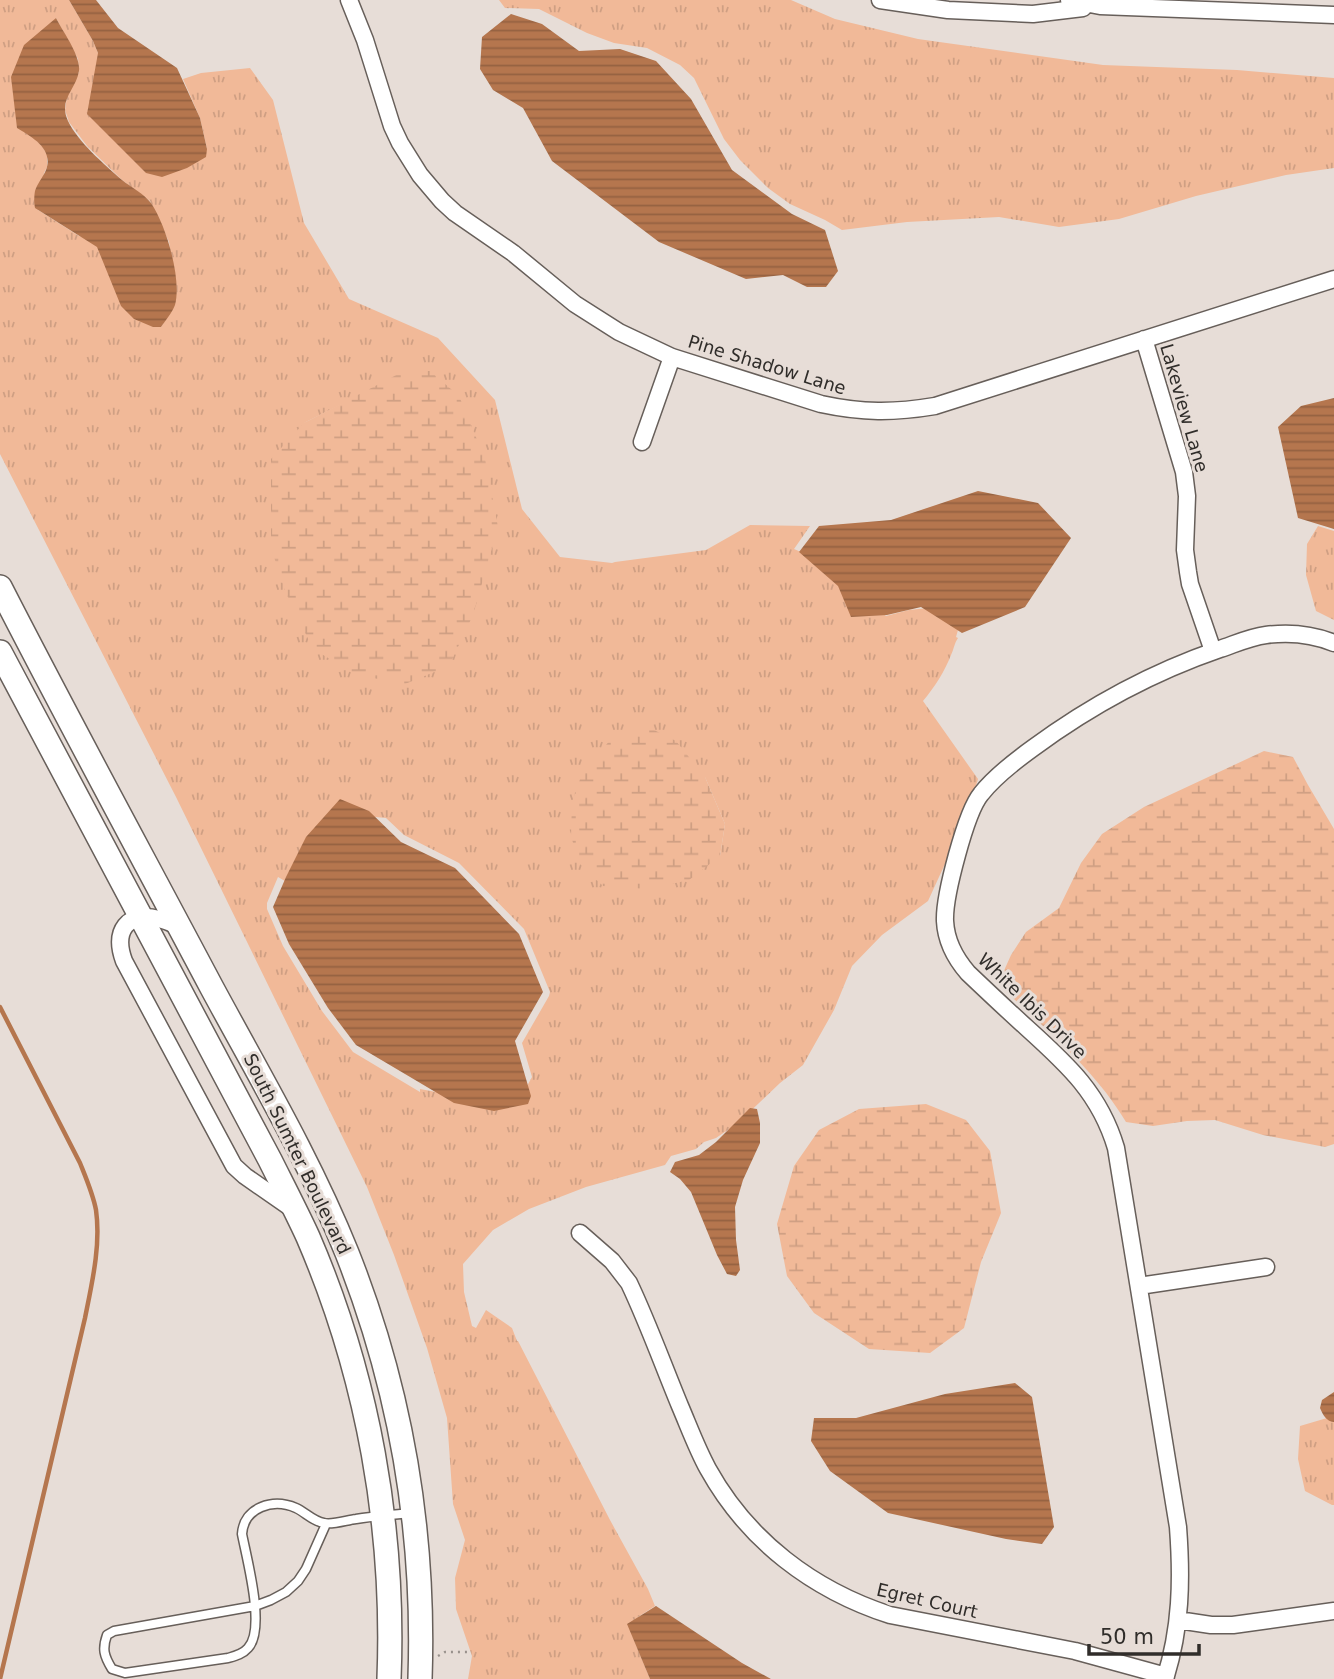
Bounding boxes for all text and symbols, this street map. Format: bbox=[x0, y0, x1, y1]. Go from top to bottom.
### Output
street label: Pine Shadow Lane bbox=[686, 331, 849, 399]
street label: Lakeview Lane bbox=[1156, 341, 1213, 475]
street label: White Ibis Drive bbox=[974, 948, 1091, 1063]
street label: South Sumter Boulevard bbox=[240, 1050, 355, 1258]
street label: Egret Court bbox=[875, 1579, 980, 1622]
scale bar bbox=[1089, 1612, 1199, 1656]
text: 50 m bbox=[1100, 1625, 1154, 1649]

